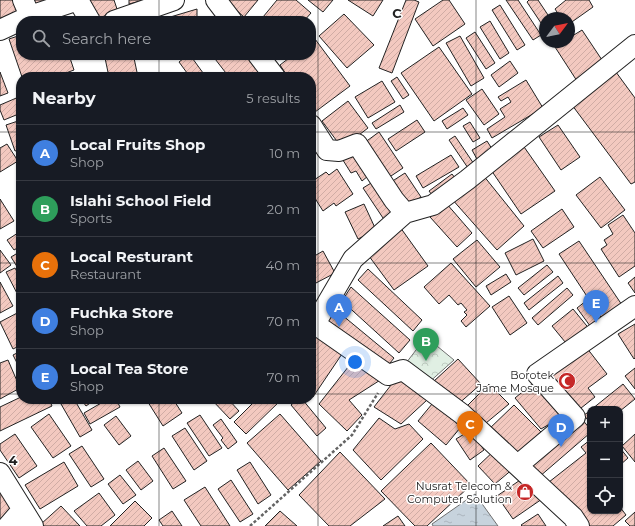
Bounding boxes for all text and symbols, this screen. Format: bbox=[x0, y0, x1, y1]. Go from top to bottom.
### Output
text: C bbox=[392, 5, 402, 21]
north arrow bbox=[539, 12, 575, 48]
search box bbox=[16, 16, 316, 60]
icon: search bbox=[30, 27, 52, 49]
text: Search here bbox=[62, 29, 151, 48]
text: Nearby bbox=[32, 88, 96, 108]
text: 5 results bbox=[246, 90, 300, 106]
text: Local Fruits Shop bbox=[70, 135, 205, 154]
text: A bbox=[40, 145, 50, 161]
text: 10 m bbox=[270, 145, 300, 161]
text: Shop bbox=[70, 154, 104, 170]
text: Islahi School Field bbox=[70, 191, 211, 210]
text: B bbox=[40, 201, 50, 217]
text: 20 m bbox=[267, 201, 300, 217]
text: Sports bbox=[70, 210, 112, 226]
text: Local Resturant bbox=[70, 247, 193, 266]
text: C bbox=[40, 257, 50, 273]
text: 40 m bbox=[266, 257, 300, 273]
text: Restaurant bbox=[70, 266, 141, 282]
pin: E bbox=[583, 290, 609, 323]
pin: A bbox=[326, 294, 352, 327]
text: Fuchka Store bbox=[70, 303, 174, 322]
text: D bbox=[40, 313, 50, 329]
text: 70 m bbox=[267, 313, 300, 329]
text: Shop bbox=[70, 322, 104, 338]
pin: B bbox=[413, 328, 439, 361]
your location bbox=[345, 352, 365, 372]
text: Local Tea Store bbox=[70, 359, 188, 378]
place label: Borotek Jame Mosque bbox=[476, 368, 554, 395]
text: E bbox=[41, 369, 49, 385]
text: 70 m bbox=[267, 369, 300, 385]
mosque icon: Borotek Jame Mosque bbox=[557, 371, 577, 391]
text: Shop bbox=[70, 378, 104, 394]
map controls bbox=[587, 406, 623, 514]
button: + bbox=[587, 406, 623, 442]
pin: C bbox=[457, 411, 483, 444]
pin: D bbox=[548, 414, 574, 447]
button: − bbox=[587, 442, 623, 478]
text: 4 bbox=[9, 452, 18, 468]
button: locate bbox=[587, 478, 623, 514]
place label: Nusrat Telecom & Computer Solution bbox=[407, 479, 513, 506]
shop icon: Nusrat Telecom & Computer Solution bbox=[515, 482, 535, 502]

